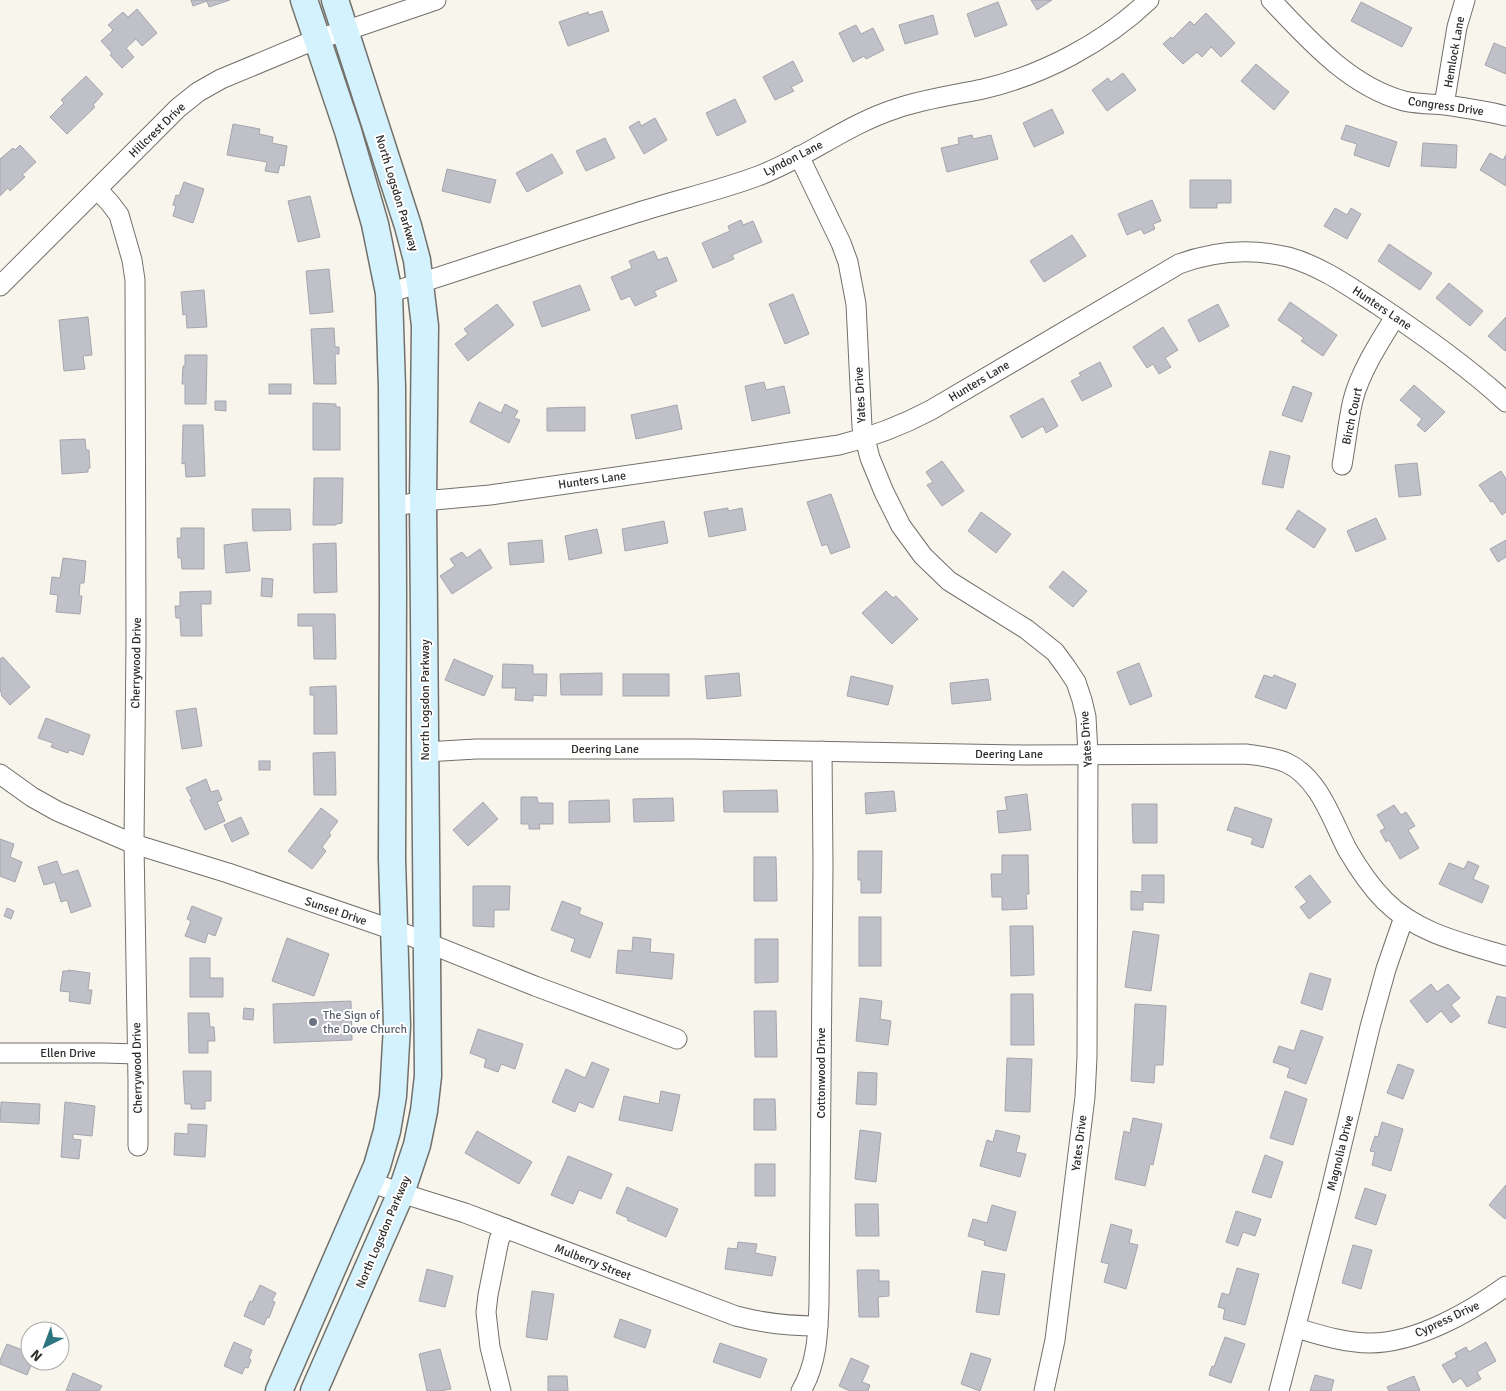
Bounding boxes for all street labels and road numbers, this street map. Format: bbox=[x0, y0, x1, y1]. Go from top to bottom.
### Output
street label: Hemlock Lane bbox=[1441, 15, 1468, 89]
street label: Congress Drive bbox=[1407, 94, 1485, 119]
street label: Hillcrest Drive bbox=[126, 100, 189, 161]
street label: North Logsdon Parkway bbox=[372, 133, 422, 254]
street label: Lyndon Lane bbox=[761, 137, 825, 180]
street label: Hunters Lane bbox=[1349, 283, 1414, 334]
street label: Hunters Lane bbox=[946, 357, 1012, 405]
street label: Yates Drive bbox=[852, 366, 869, 423]
street label: Birch Court bbox=[1339, 386, 1366, 446]
street label: Hunters Lane bbox=[557, 468, 627, 493]
street label: Cherrywood Drive bbox=[128, 617, 145, 709]
street label: North Logsdon Parkway bbox=[418, 639, 433, 761]
street label: Yates Drive bbox=[1077, 710, 1096, 768]
street label: Deering Lane bbox=[571, 742, 639, 757]
street label: Deering Lane bbox=[975, 747, 1043, 762]
street label: Sunset Drive bbox=[303, 894, 369, 929]
street label: Cherrywood Drive bbox=[129, 1022, 146, 1114]
street label: Cottonwood Drive bbox=[814, 1027, 829, 1119]
street label: Ellen Drive bbox=[40, 1046, 96, 1061]
street label: Yates Drive bbox=[1069, 1114, 1090, 1172]
street label: Magnolia Drive bbox=[1324, 1114, 1357, 1192]
street label: North Logsdon Parkway bbox=[353, 1173, 414, 1291]
street label: Mulberry Street bbox=[552, 1241, 633, 1284]
street label: Cypress Drive bbox=[1413, 1298, 1482, 1341]

